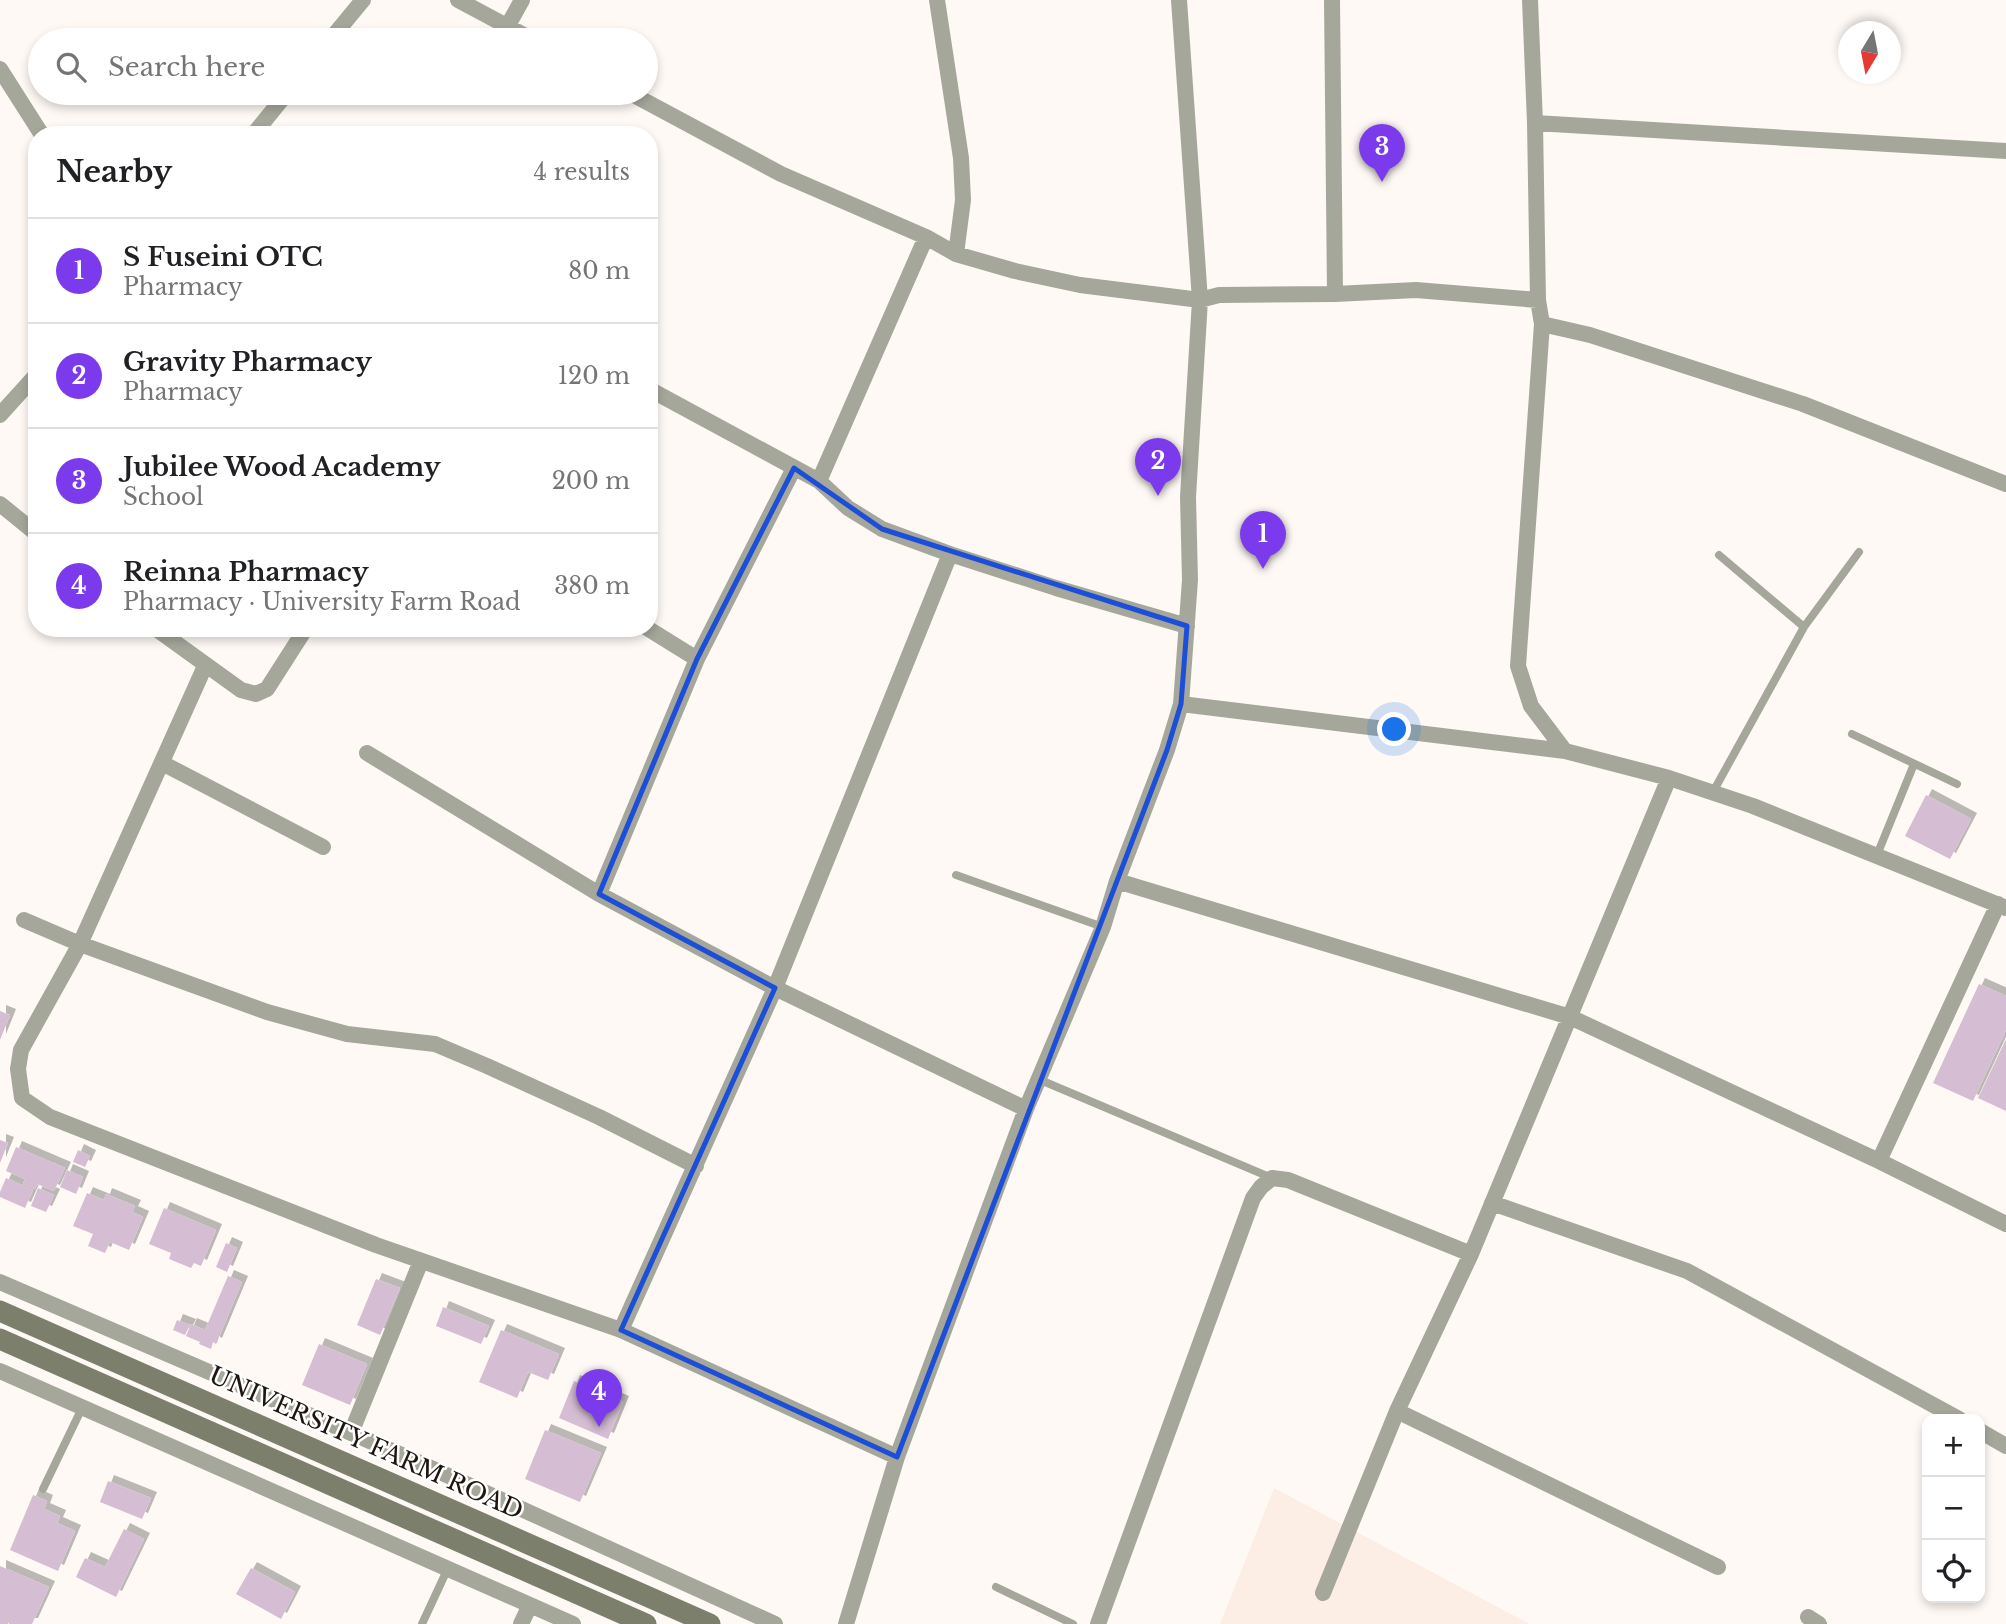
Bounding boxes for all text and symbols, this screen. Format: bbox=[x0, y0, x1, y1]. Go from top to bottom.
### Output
north arrow bbox=[1838, 21, 1901, 84]
search box bbox=[28, 28, 658, 105]
icon: search bbox=[52, 48, 90, 86]
text: Search here bbox=[108, 51, 265, 83]
pin: 3 bbox=[1359, 124, 1405, 182]
text: Nearby bbox=[56, 153, 172, 190]
text: 4 results bbox=[534, 158, 630, 186]
text: S Fuseini OTC bbox=[123, 241, 323, 273]
text: 1 bbox=[74, 257, 84, 285]
text: 80 m bbox=[568, 257, 630, 285]
text: Pharmacy bbox=[123, 273, 243, 301]
text: Gravity Pharmacy bbox=[123, 346, 372, 378]
text: 2 bbox=[72, 362, 86, 390]
text: 120 m bbox=[558, 362, 630, 390]
text: Pharmacy bbox=[123, 378, 243, 406]
pin: 2 bbox=[1135, 438, 1181, 496]
text: Jubilee Wood Academy bbox=[123, 451, 440, 483]
text: 3 bbox=[72, 467, 86, 495]
text: 200 m bbox=[552, 467, 630, 495]
text: School bbox=[123, 483, 204, 511]
pin: 1 bbox=[1240, 511, 1286, 569]
text: Reinna Pharmacy bbox=[123, 556, 369, 588]
text: 4 bbox=[71, 572, 87, 600]
text: 380 m bbox=[554, 572, 630, 600]
text: Pharmacy · University Farm Road bbox=[123, 588, 521, 616]
your location bbox=[1377, 712, 1411, 746]
street label: UNIVERSITY FARM ROAD bbox=[205, 1360, 528, 1525]
pin: 4 bbox=[576, 1369, 622, 1427]
map controls bbox=[1922, 1414, 1985, 1603]
button: + bbox=[1922, 1414, 1985, 1477]
button: − bbox=[1922, 1477, 1985, 1540]
button: locate bbox=[1922, 1540, 1985, 1603]

